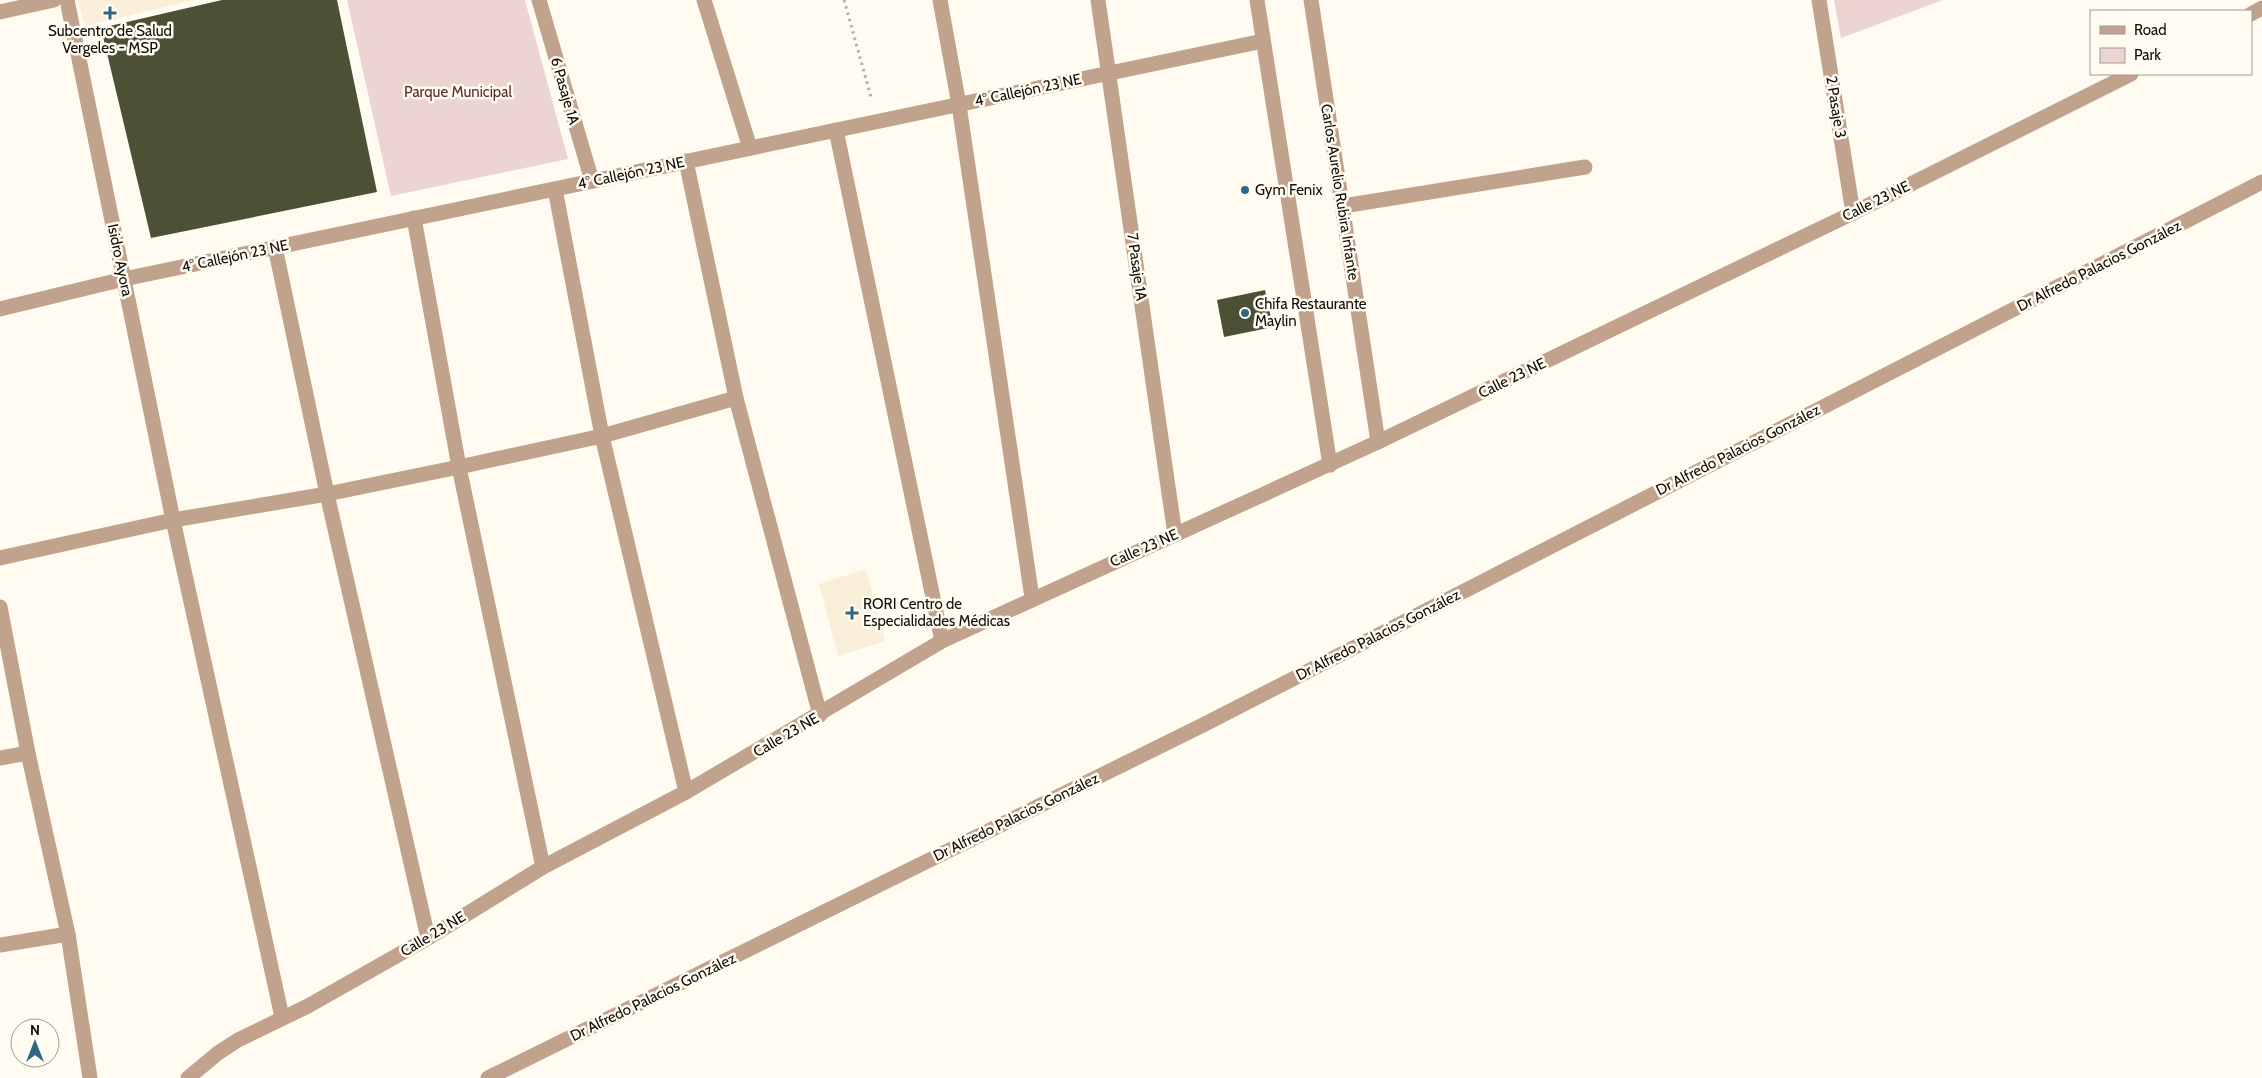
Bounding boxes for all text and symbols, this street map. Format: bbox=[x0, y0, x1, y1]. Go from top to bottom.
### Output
marker: Subcentro de Salud Vergeles - MSP bbox=[103, 6, 117, 20]
legend bbox=[2090, 10, 2252, 75]
text: Road bbox=[2134, 21, 2167, 39]
place label: Subcentro de Salud Vergeles - MSP bbox=[48, 22, 172, 57]
text: Park bbox=[2134, 46, 2161, 64]
street label: 6 Pasaje 1A bbox=[547, 55, 583, 127]
street label: 4° Callejón 23 NE bbox=[973, 70, 1083, 110]
street label: 2 Pasaje 3 bbox=[1822, 75, 1850, 139]
park label: Parque Municipal bbox=[404, 83, 512, 101]
street label: Carlos Aurelio Rubira Infante bbox=[1317, 102, 1363, 282]
street label: 4° Callejón 23 NE bbox=[576, 153, 686, 193]
street label: Calle 23 NE bbox=[1839, 177, 1913, 225]
place label: Gym Fenix bbox=[1255, 181, 1323, 199]
marker: Gym Fenix bbox=[1239, 184, 1251, 196]
street label: Dr Alfredo Palacios González bbox=[2014, 217, 2184, 315]
street label: Isidro Ayora bbox=[104, 222, 137, 299]
street label: 7 Pasaje 1A bbox=[1123, 232, 1151, 303]
street label: 4° Callejón 23 NE bbox=[180, 236, 290, 276]
place label: Chifa Restaurante Maylin bbox=[1255, 295, 1367, 330]
marker: Chifa Restaurante Maylin bbox=[1239, 307, 1251, 319]
street label: Calle 23 NE bbox=[1475, 354, 1549, 402]
street label: Dr Alfredo Palacios González bbox=[1653, 401, 1823, 499]
street label: Calle 23 NE bbox=[1107, 525, 1181, 571]
street label: Dr Alfredo Palacios González bbox=[1293, 586, 1463, 684]
place label: RORI Centro de Especialidades Médicas bbox=[863, 595, 1010, 630]
marker: RORI Centro de Especialidades Médicas bbox=[845, 606, 859, 620]
street label: Calle 23 NE bbox=[750, 709, 822, 761]
street label: Dr Alfredo Palacios González bbox=[930, 769, 1102, 865]
street label: Calle 23 NE bbox=[397, 908, 469, 960]
street label: Dr Alfredo Palacios González bbox=[567, 949, 739, 1045]
north arrow bbox=[10, 1018, 60, 1068]
text: N bbox=[30, 1021, 40, 1039]

